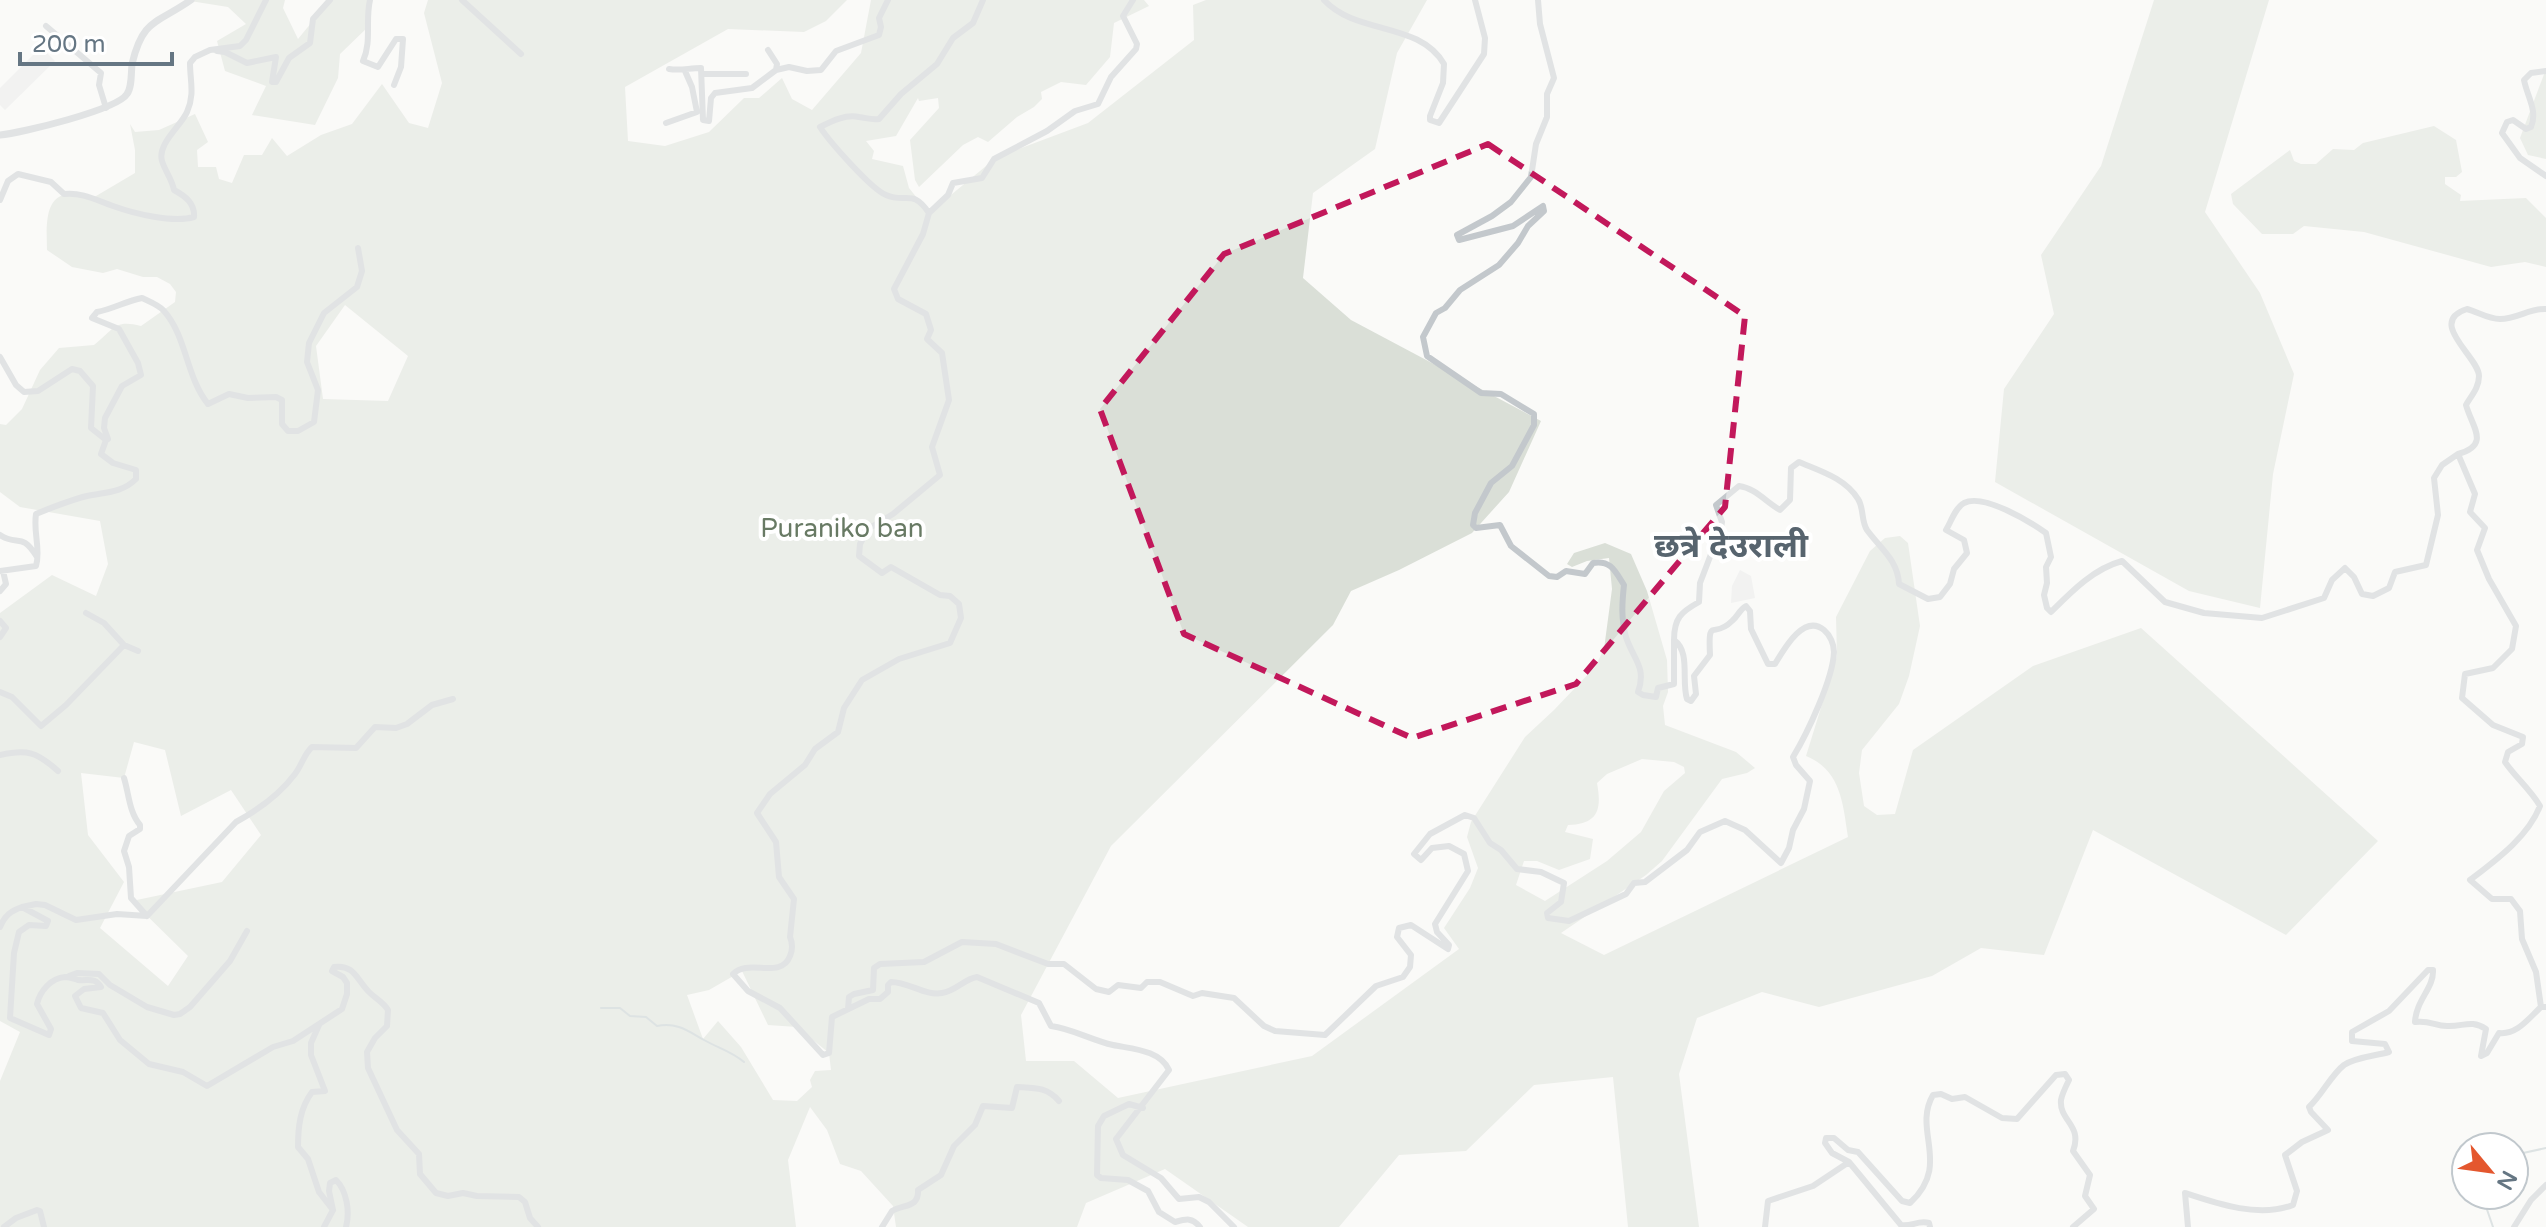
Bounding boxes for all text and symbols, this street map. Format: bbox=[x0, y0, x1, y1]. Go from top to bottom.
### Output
scale bar bbox=[20, 16, 172, 66]
text: 200 m bbox=[32, 30, 106, 59]
park label: Puraniko ban bbox=[760, 513, 924, 544]
district label: छत्रे देउराली bbox=[1654, 526, 1809, 567]
north arrow bbox=[2450, 1131, 2530, 1211]
text: N bbox=[2491, 1166, 2522, 1194]

